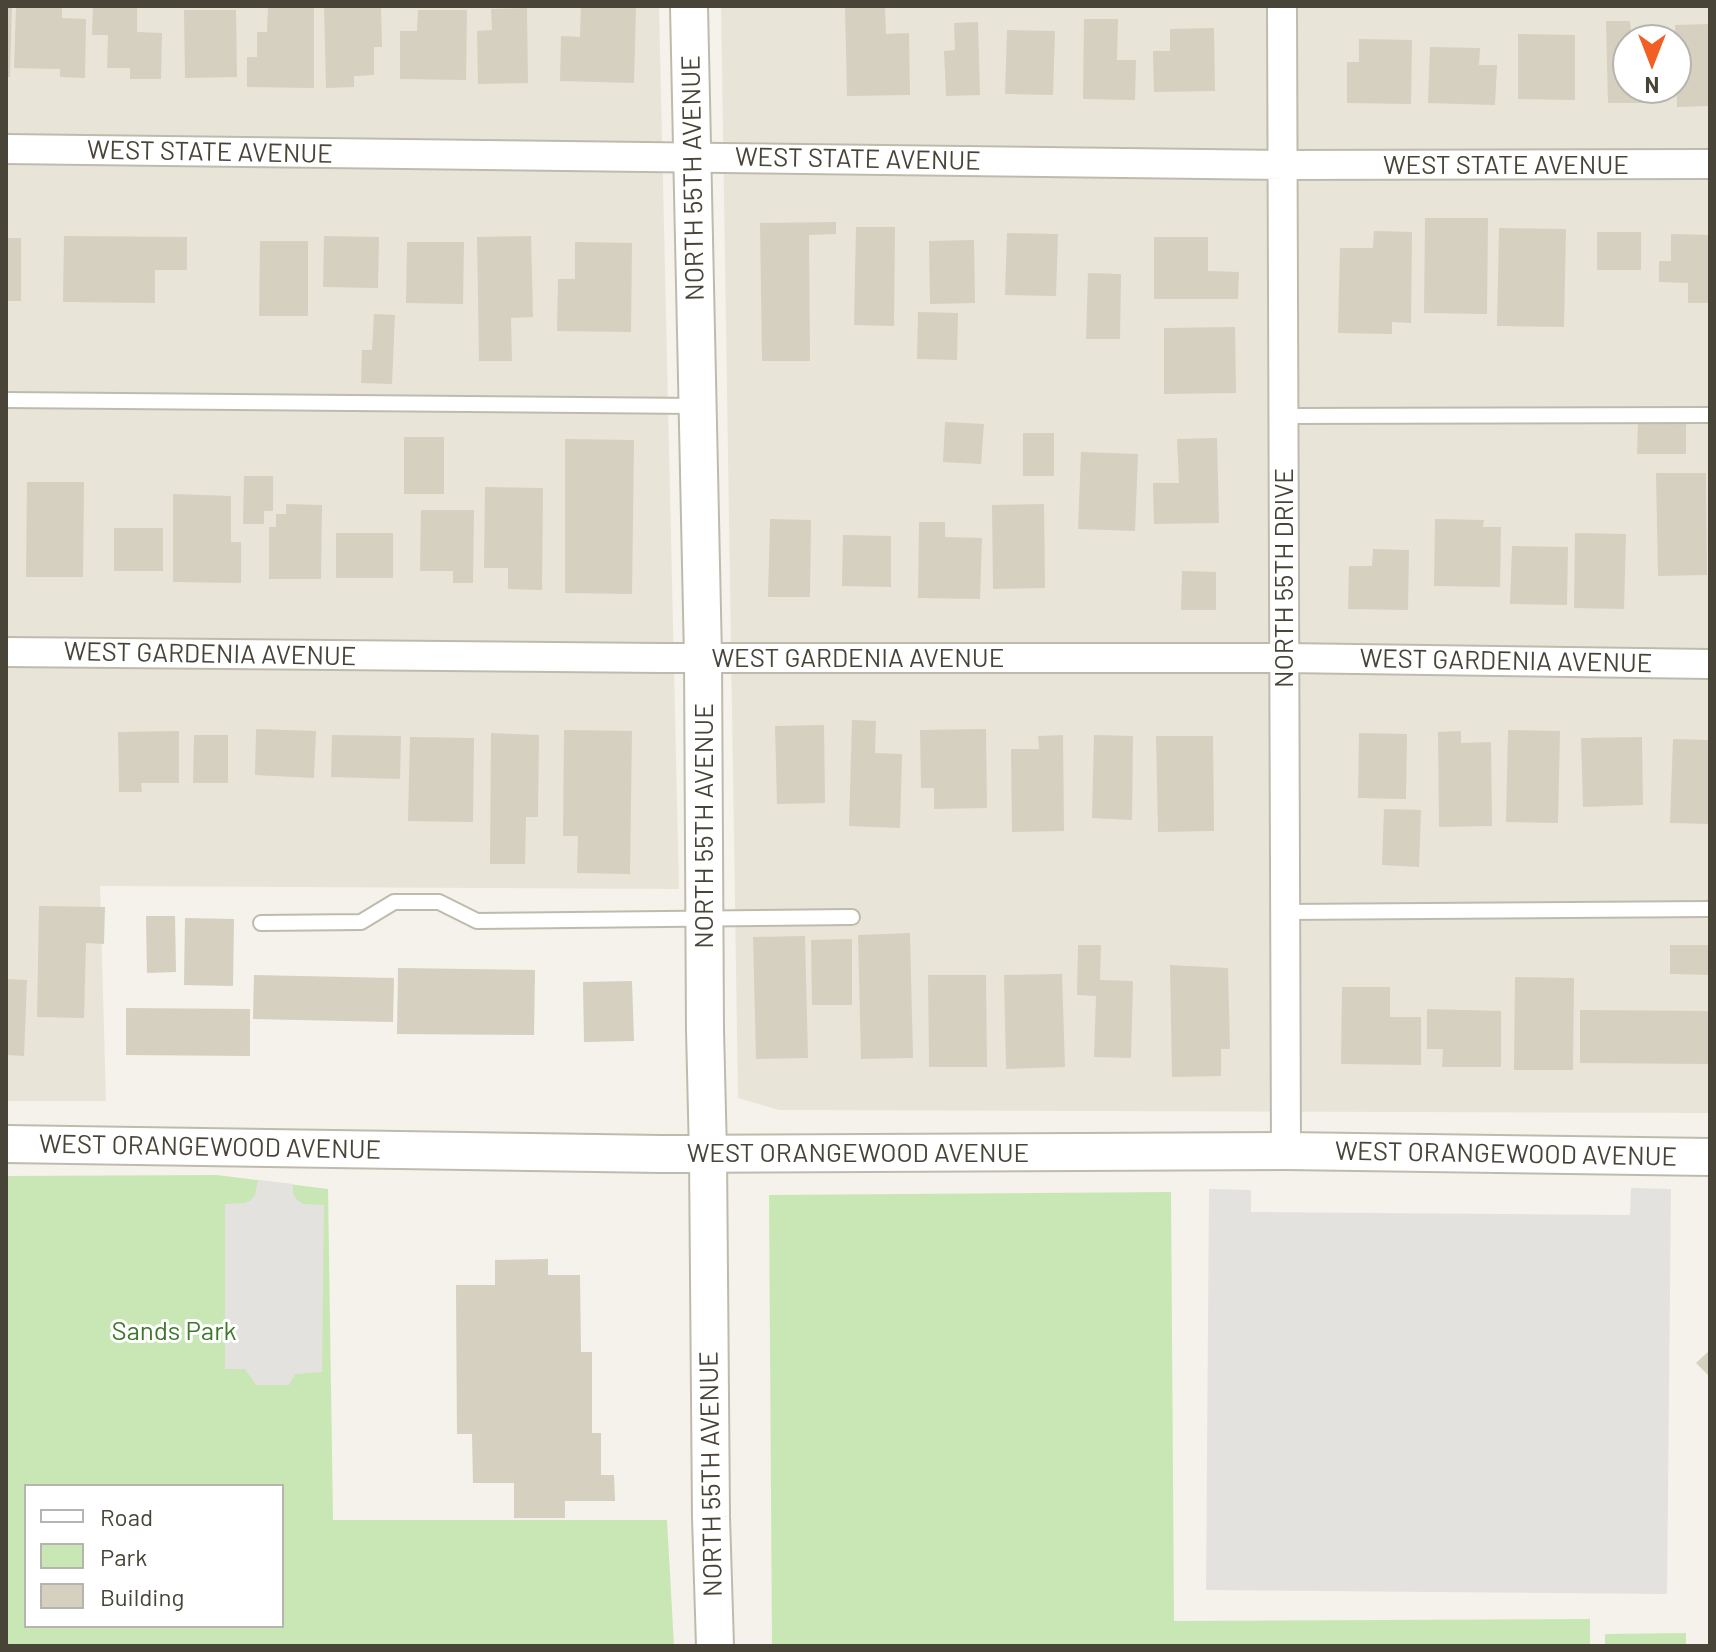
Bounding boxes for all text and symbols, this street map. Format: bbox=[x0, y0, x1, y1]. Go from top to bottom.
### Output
north arrow bbox=[1612, 24, 1692, 104]
street label: NORTH 55TH AVENUE bbox=[675, 55, 711, 301]
text: N bbox=[1645, 73, 1659, 99]
street label: WEST STATE AVENUE bbox=[87, 134, 333, 170]
street label: WEST STATE AVENUE bbox=[735, 141, 981, 177]
street label: WEST STATE AVENUE bbox=[1383, 149, 1629, 181]
street label: NORTH 55TH DRIVE bbox=[1268, 468, 1300, 688]
street label: WEST GARDENIA AVENUE bbox=[63, 636, 357, 672]
street label: WEST GARDENIA AVENUE bbox=[712, 642, 1004, 674]
street label: WEST GARDENIA AVENUE bbox=[1359, 643, 1653, 679]
street label: NORTH 55TH AVENUE bbox=[688, 703, 720, 949]
street label: WEST ORANGEWOOD AVENUE bbox=[39, 1128, 381, 1166]
street label: WEST ORANGEWOOD AVENUE bbox=[1335, 1135, 1677, 1173]
street label: WEST ORANGEWOOD AVENUE bbox=[687, 1137, 1029, 1169]
park label: Sands Park bbox=[111, 1315, 237, 1347]
street label: NORTH 55TH AVENUE bbox=[693, 1351, 729, 1597]
legend bbox=[24, 1484, 284, 1628]
text: Road bbox=[100, 1502, 153, 1531]
text: Park bbox=[100, 1542, 147, 1571]
text: Building bbox=[100, 1582, 184, 1611]

